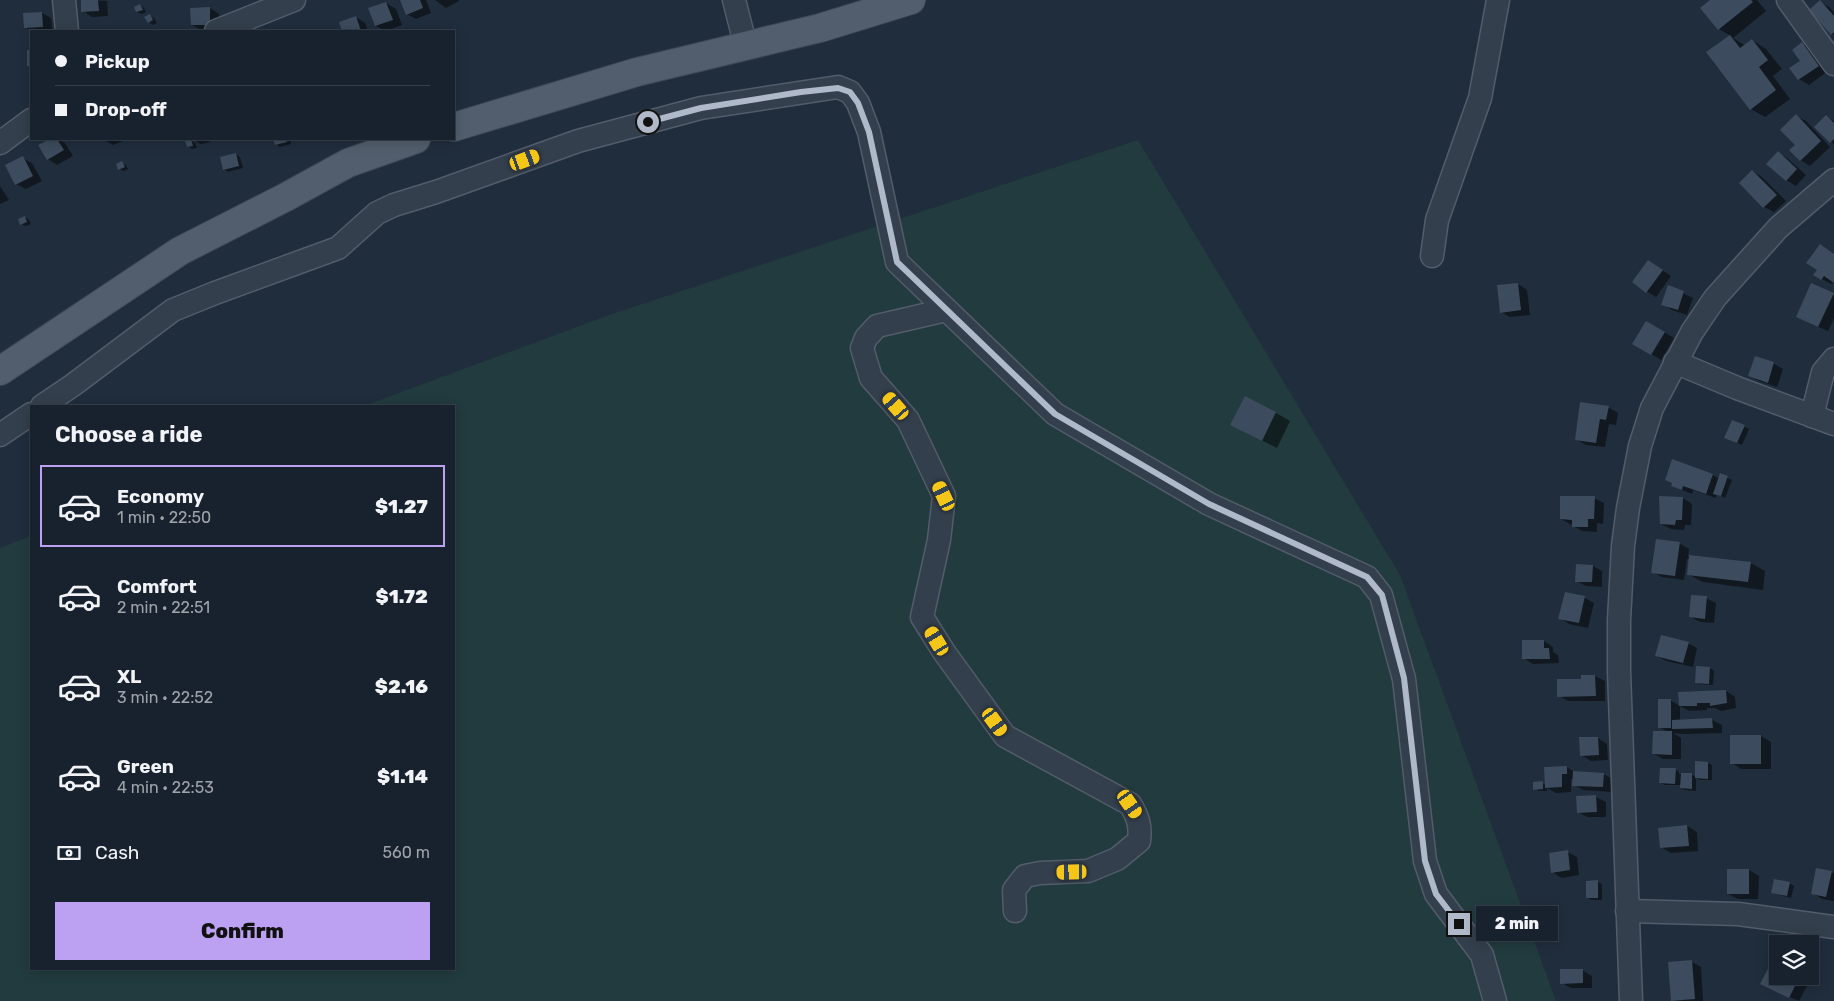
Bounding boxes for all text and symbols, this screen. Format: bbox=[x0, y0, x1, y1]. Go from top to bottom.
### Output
text: Pickup bbox=[85, 50, 150, 73]
text: Drop-off bbox=[85, 98, 167, 121]
route start bbox=[637, 111, 659, 133]
car bbox=[508, 148, 541, 172]
car bbox=[880, 390, 911, 422]
text: Choose a ride bbox=[55, 421, 202, 448]
car bbox=[930, 479, 957, 513]
icon: car bbox=[57, 484, 102, 529]
text: Economy bbox=[117, 485, 204, 508]
text: $1.27 bbox=[375, 495, 428, 518]
text: 1 min · 22:50 bbox=[117, 508, 211, 527]
icon: car bbox=[57, 574, 102, 619]
text: Comfort bbox=[117, 575, 197, 598]
text: $1.72 bbox=[376, 585, 428, 608]
text: 2 min · 22:51 bbox=[117, 598, 210, 617]
car bbox=[922, 624, 951, 658]
icon: car bbox=[57, 664, 102, 709]
text: XL bbox=[117, 665, 141, 688]
text: $2.16 bbox=[375, 675, 428, 698]
text: 3 min · 22:52 bbox=[117, 688, 213, 707]
car bbox=[980, 705, 1009, 739]
icon: car bbox=[57, 754, 102, 799]
text: Green bbox=[117, 755, 174, 778]
text: $1.14 bbox=[377, 765, 428, 788]
text: 4 min · 22:53 bbox=[117, 778, 214, 797]
car bbox=[1115, 787, 1144, 821]
icon: cash bbox=[55, 839, 83, 867]
text: Cash bbox=[95, 841, 139, 864]
text: 560 m bbox=[383, 843, 430, 862]
car bbox=[1056, 864, 1087, 880]
button: Confirm bbox=[55, 902, 430, 960]
callout: 2 min bbox=[1476, 906, 1559, 942]
route end bbox=[1448, 913, 1470, 935]
text: 2 min bbox=[1495, 914, 1539, 933]
map controls bbox=[1769, 935, 1819, 985]
button: layers bbox=[1769, 935, 1819, 985]

